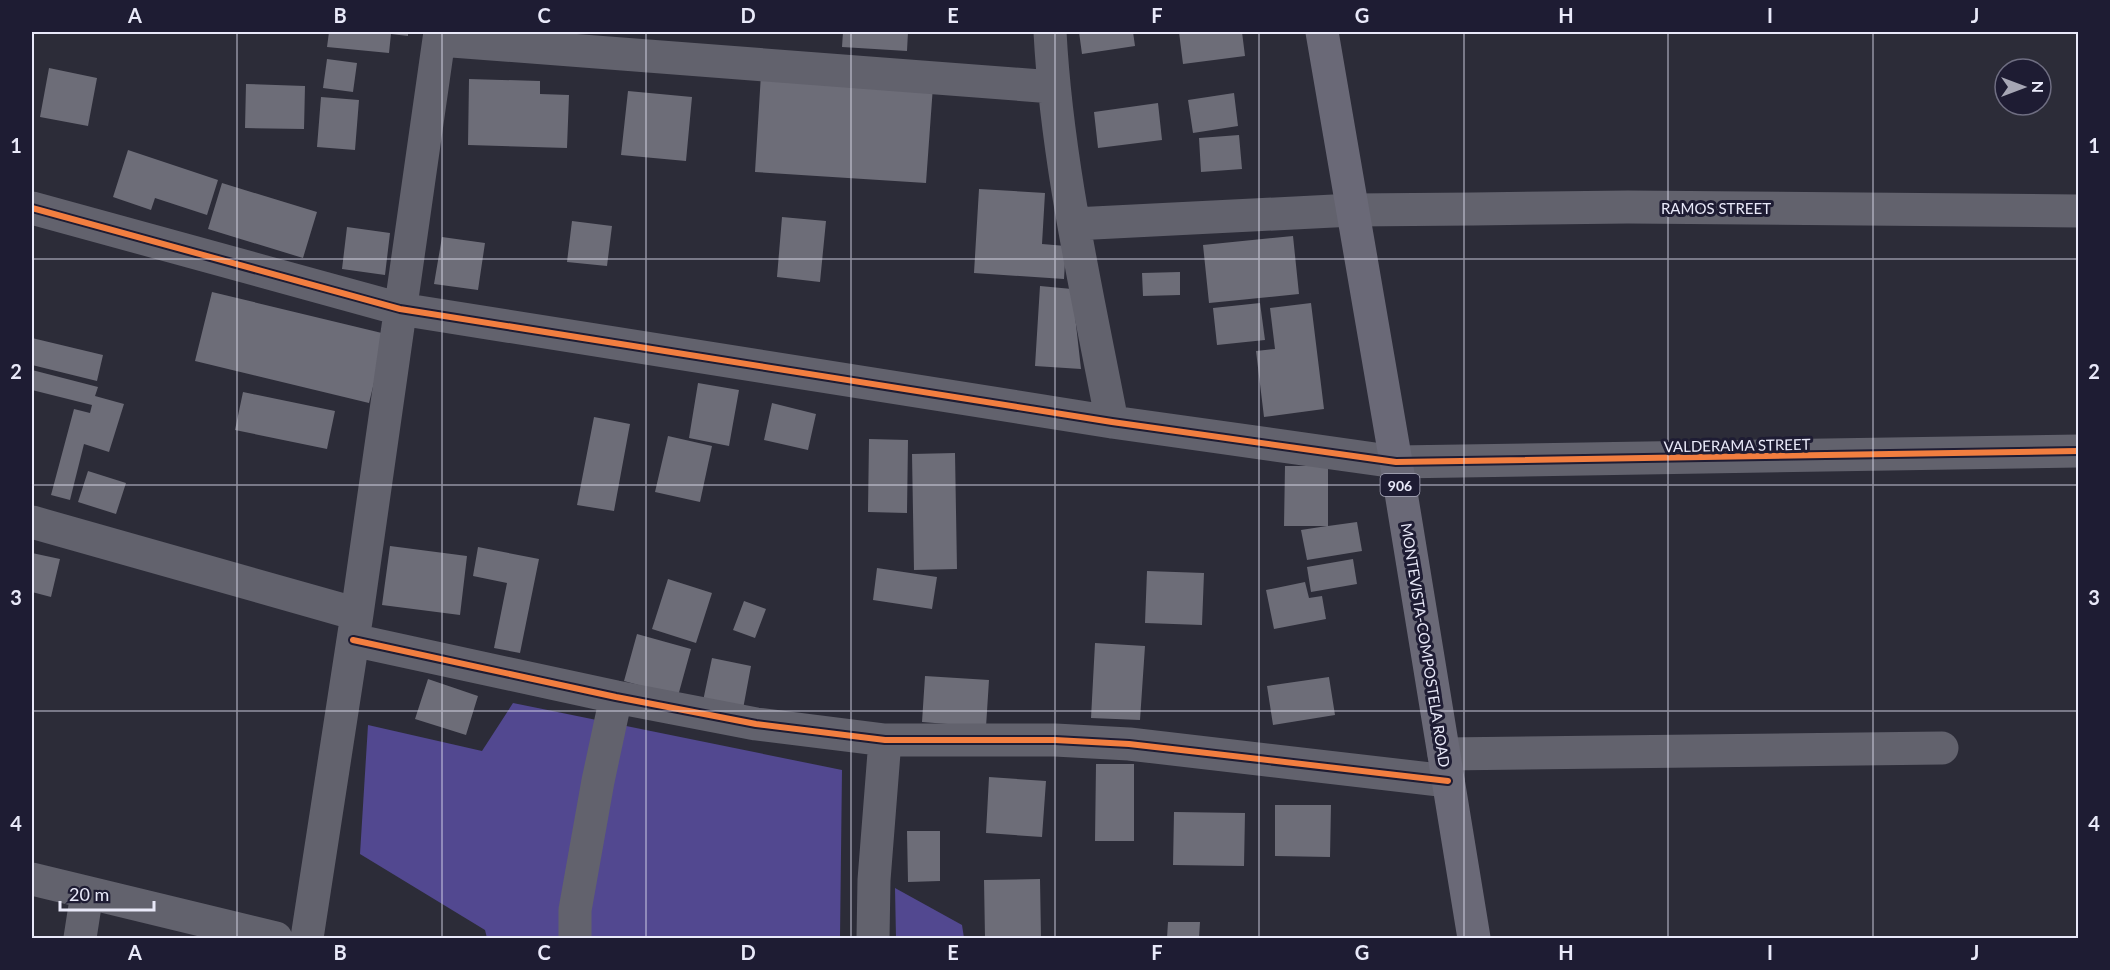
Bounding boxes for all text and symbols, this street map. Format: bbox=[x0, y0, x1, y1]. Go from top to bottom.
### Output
text: A bbox=[127, 3, 142, 27]
text: B bbox=[333, 3, 347, 27]
text: C bbox=[537, 3, 551, 27]
text: D bbox=[740, 3, 756, 27]
text: E bbox=[947, 3, 959, 27]
text: F bbox=[1151, 3, 1163, 27]
text: G bbox=[1355, 3, 1369, 27]
text: H bbox=[1558, 3, 1574, 27]
text: I bbox=[1767, 3, 1773, 27]
text: J bbox=[1971, 3, 1979, 27]
north arrow bbox=[1993, 57, 2053, 117]
text: N bbox=[2029, 81, 2048, 93]
text: 1 bbox=[10, 133, 22, 157]
text: 1 bbox=[2088, 133, 2100, 157]
street label: RAMOS STREET bbox=[1661, 199, 1771, 217]
text: 2 bbox=[10, 359, 22, 383]
text: 2 bbox=[2088, 359, 2100, 383]
street label: VALDERAMA STREET bbox=[1663, 435, 1811, 455]
road number: 906 bbox=[1380, 474, 1420, 496]
street label: MONTEVISTA-COMPOSTELA ROAD bbox=[1398, 522, 1454, 768]
text: 3 bbox=[10, 585, 22, 609]
text: 3 bbox=[2088, 585, 2100, 609]
text: 4 bbox=[10, 811, 22, 835]
text: 4 bbox=[2088, 811, 2100, 835]
scale bar bbox=[60, 874, 154, 912]
text: 20 m bbox=[69, 883, 109, 905]
text: A bbox=[127, 940, 142, 964]
text: B bbox=[333, 940, 347, 964]
text: C bbox=[537, 940, 551, 964]
text: D bbox=[740, 940, 756, 964]
text: E bbox=[947, 940, 959, 964]
text: F bbox=[1151, 940, 1163, 964]
text: G bbox=[1355, 940, 1369, 964]
text: H bbox=[1558, 940, 1574, 964]
text: I bbox=[1767, 940, 1773, 964]
text: J bbox=[1971, 940, 1979, 964]

